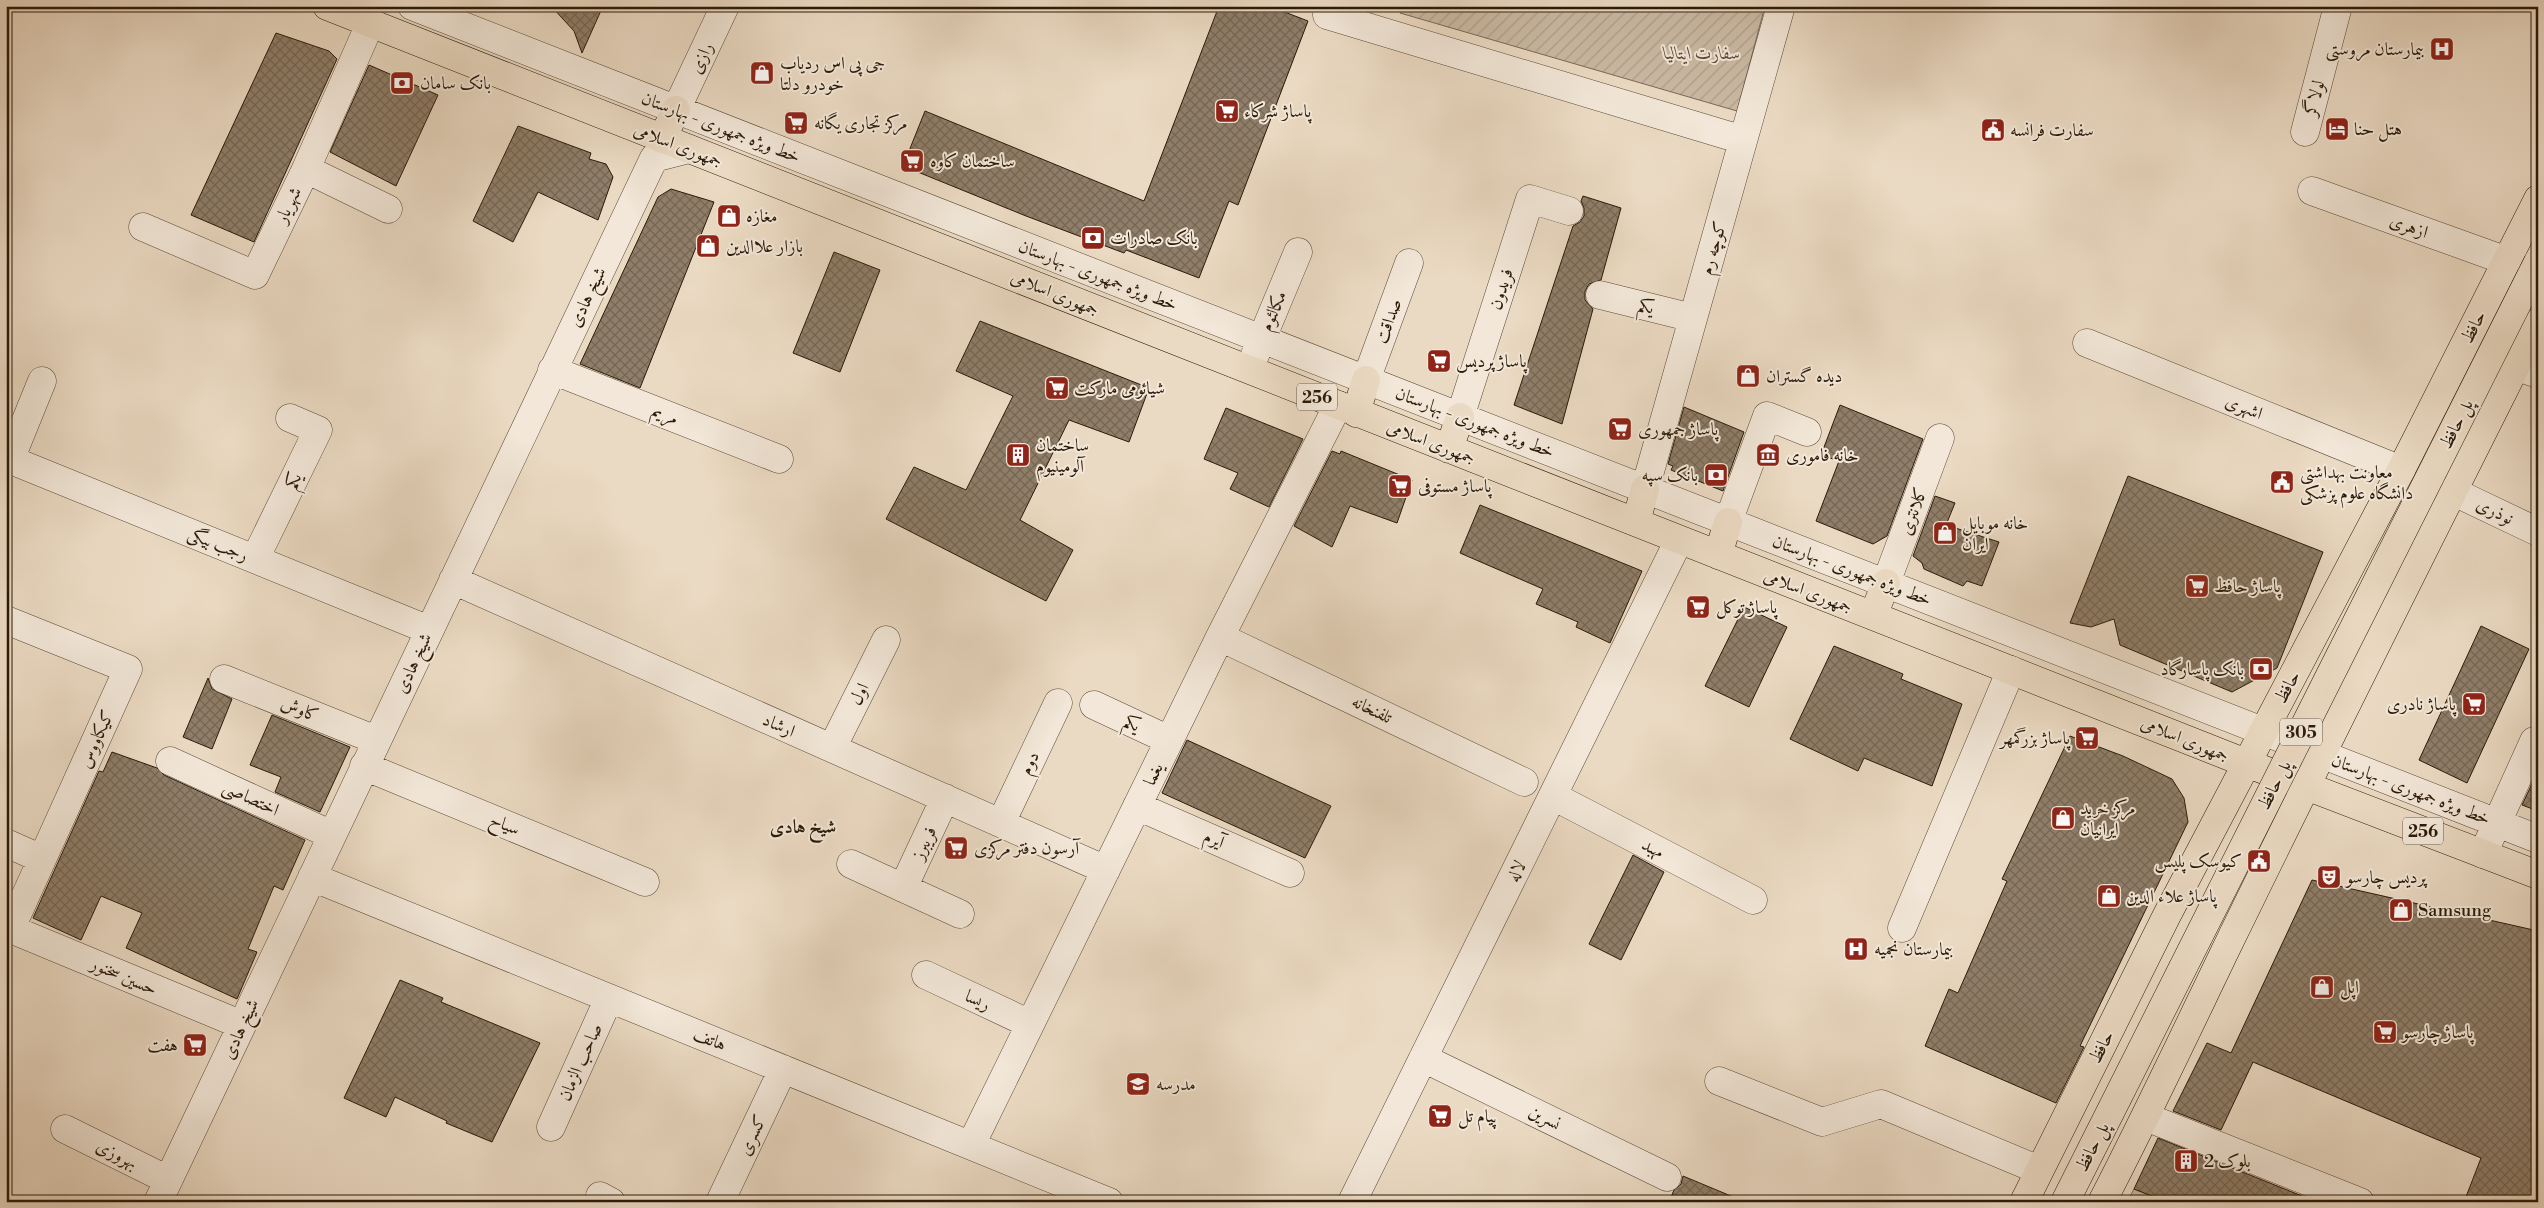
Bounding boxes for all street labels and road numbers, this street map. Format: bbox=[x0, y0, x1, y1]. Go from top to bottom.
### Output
street label: رازی bbox=[684, 39, 719, 78]
street label: لولاگر bbox=[2297, 77, 2330, 120]
street label: خط ویژه جمهوری - بهارستان bbox=[638, 87, 804, 168]
street label: جمهوری اسلامی bbox=[630, 118, 725, 173]
street label: شهریار bbox=[269, 183, 307, 229]
street label: ازهری bbox=[2386, 209, 2431, 244]
street label: کوچه رم bbox=[1695, 219, 1736, 279]
street label: خط ویژه جمهوری - بهارستان bbox=[1015, 235, 1181, 316]
street label: شیخ هادی bbox=[563, 263, 615, 333]
street label: جمهوری اسلامی bbox=[1007, 265, 1102, 322]
street label: فریدون bbox=[1484, 266, 1519, 313]
street label: مکالئوم bbox=[1255, 287, 1296, 336]
street label: یکم bbox=[1634, 293, 1658, 325]
street label: صداقت bbox=[1370, 296, 1407, 347]
street label: حافظ bbox=[2456, 307, 2491, 348]
street label: خط ویژه جمهوری - بهارستان bbox=[1392, 382, 1558, 463]
road number: 256 bbox=[1297, 384, 1337, 411]
street label: اشهری bbox=[2222, 390, 2266, 425]
street label: پل حافظ bbox=[2434, 394, 2480, 453]
street label: مریم bbox=[647, 399, 682, 434]
street label: جمهوری اسلامی bbox=[1383, 415, 1478, 470]
street label: یکم bbox=[280, 468, 312, 496]
street label: کلانتری bbox=[1894, 484, 1933, 538]
street label: نوذری bbox=[2472, 493, 2517, 530]
street label: رجب بیگی bbox=[184, 522, 251, 568]
street label: خط ویژه جمهوری - بهارستان bbox=[1769, 530, 1935, 611]
street label: جمهوری اسلامی bbox=[1760, 564, 1855, 619]
street label: شیخ هادی bbox=[390, 629, 441, 699]
street label: حافظ bbox=[2269, 667, 2306, 708]
street label: اول bbox=[844, 679, 875, 709]
street label: تلفنخانه bbox=[1348, 690, 1396, 729]
street label: کاوش bbox=[277, 691, 322, 727]
street label: کیکاووس bbox=[73, 706, 119, 772]
street label: ارشاد bbox=[759, 708, 799, 743]
street label: یکم bbox=[1118, 710, 1145, 742]
street label: جمهوری اسلامی bbox=[2137, 711, 2232, 768]
road number: 305 bbox=[2280, 719, 2322, 746]
street label: دوم bbox=[1014, 748, 1048, 780]
street label: خط ویژه جمهوری - بهارستان bbox=[2328, 749, 2494, 830]
street label: پل حافظ bbox=[2252, 755, 2298, 814]
street label: یغما bbox=[1138, 758, 1169, 789]
street label: اختصاصی bbox=[218, 775, 283, 822]
street label: سیاح bbox=[485, 808, 523, 845]
road number: 256 bbox=[2403, 818, 2443, 844]
street label: فریبرز bbox=[906, 823, 942, 865]
street label: آیرم bbox=[1198, 825, 1230, 859]
street label: مهبد bbox=[1637, 833, 1668, 864]
street label: لاله bbox=[1501, 857, 1531, 886]
street label: حسین سخنور bbox=[85, 951, 160, 1001]
street label: ریسا bbox=[961, 985, 994, 1016]
street label: شیخ هادی bbox=[217, 995, 268, 1065]
street label: صاحب الزمان bbox=[553, 1020, 608, 1105]
street label: هاتف bbox=[690, 1022, 730, 1056]
street label: حافظ bbox=[2084, 1027, 2119, 1068]
street label: نسرین bbox=[1525, 1100, 1565, 1135]
street label: کسری bbox=[733, 1111, 772, 1159]
street label: پل حافظ bbox=[2070, 1117, 2116, 1176]
street label: بهروزی bbox=[92, 1134, 142, 1174]

